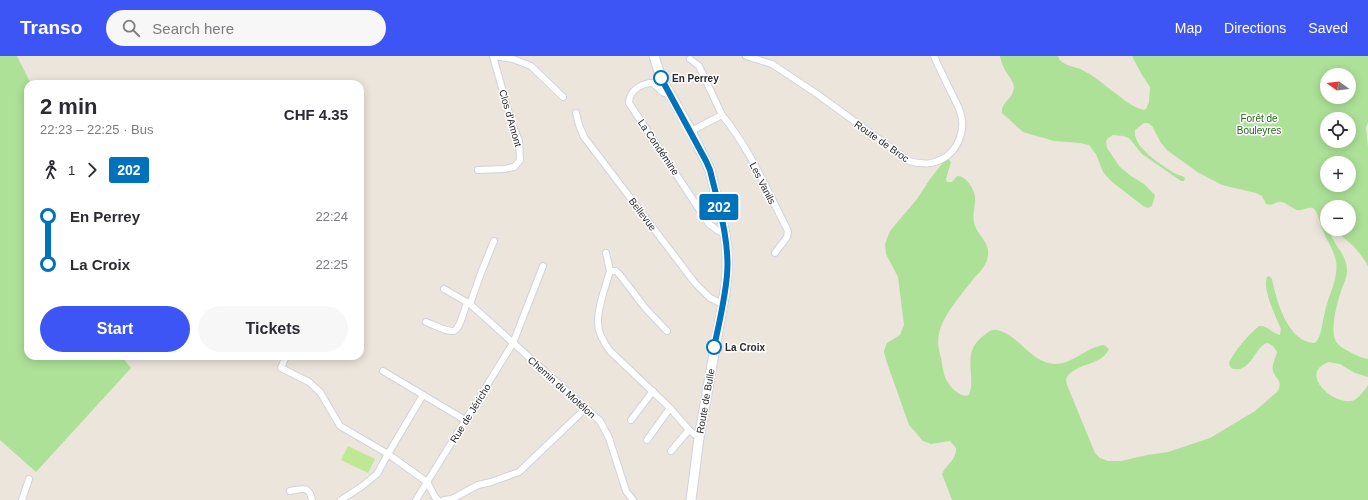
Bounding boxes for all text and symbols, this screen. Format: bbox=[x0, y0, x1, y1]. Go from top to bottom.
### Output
search box bbox=[106, 10, 386, 46]
text: Transo bbox=[20, 17, 82, 38]
icon: search bbox=[120, 17, 142, 39]
text: Search here bbox=[152, 20, 234, 37]
text: Map bbox=[1175, 20, 1202, 36]
text: Directions bbox=[1224, 20, 1286, 36]
text: Saved bbox=[1308, 20, 1348, 36]
north arrow bbox=[1320, 68, 1356, 104]
map controls bbox=[1320, 68, 1356, 236]
marker: En Perrey bbox=[653, 70, 669, 86]
place label: En Perrey bbox=[672, 73, 719, 84]
street label: Clos d'Amont bbox=[497, 88, 524, 148]
text: 2 min bbox=[40, 94, 97, 119]
text: CHF 4.35 bbox=[284, 106, 348, 123]
button: locate bbox=[1320, 112, 1356, 148]
park label: Forêt de Bouleyres bbox=[1237, 113, 1281, 136]
street label: La Condémine bbox=[636, 117, 682, 178]
street label: Route de Broc bbox=[852, 119, 911, 164]
text: 22:23 – 22:25 · Bus bbox=[40, 122, 153, 137]
button: + bbox=[1320, 156, 1356, 192]
icon: walk bbox=[40, 159, 62, 181]
icon: forward bbox=[81, 159, 103, 181]
street label: Les Vanils bbox=[747, 161, 778, 206]
text: 202 bbox=[117, 162, 141, 178]
text: 1 bbox=[68, 163, 75, 178]
line badge: 202 bbox=[696, 194, 742, 220]
street label: Bellevue bbox=[627, 196, 659, 233]
text: 202 bbox=[707, 199, 731, 215]
button: − bbox=[1320, 200, 1356, 236]
text: En Perrey bbox=[70, 208, 140, 225]
text: 22:24 bbox=[315, 209, 348, 224]
text: La Croix bbox=[70, 256, 130, 273]
text: 22:25 bbox=[315, 257, 348, 272]
button: Start bbox=[40, 306, 190, 352]
button: Tickets bbox=[198, 306, 348, 352]
marker: La Croix bbox=[706, 339, 722, 355]
place label: La Croix bbox=[725, 342, 765, 353]
street label: Chemin du Motélon bbox=[526, 354, 598, 420]
street label: Route de Bulle bbox=[694, 367, 717, 434]
street label: Rue de Jéricho bbox=[448, 381, 493, 445]

